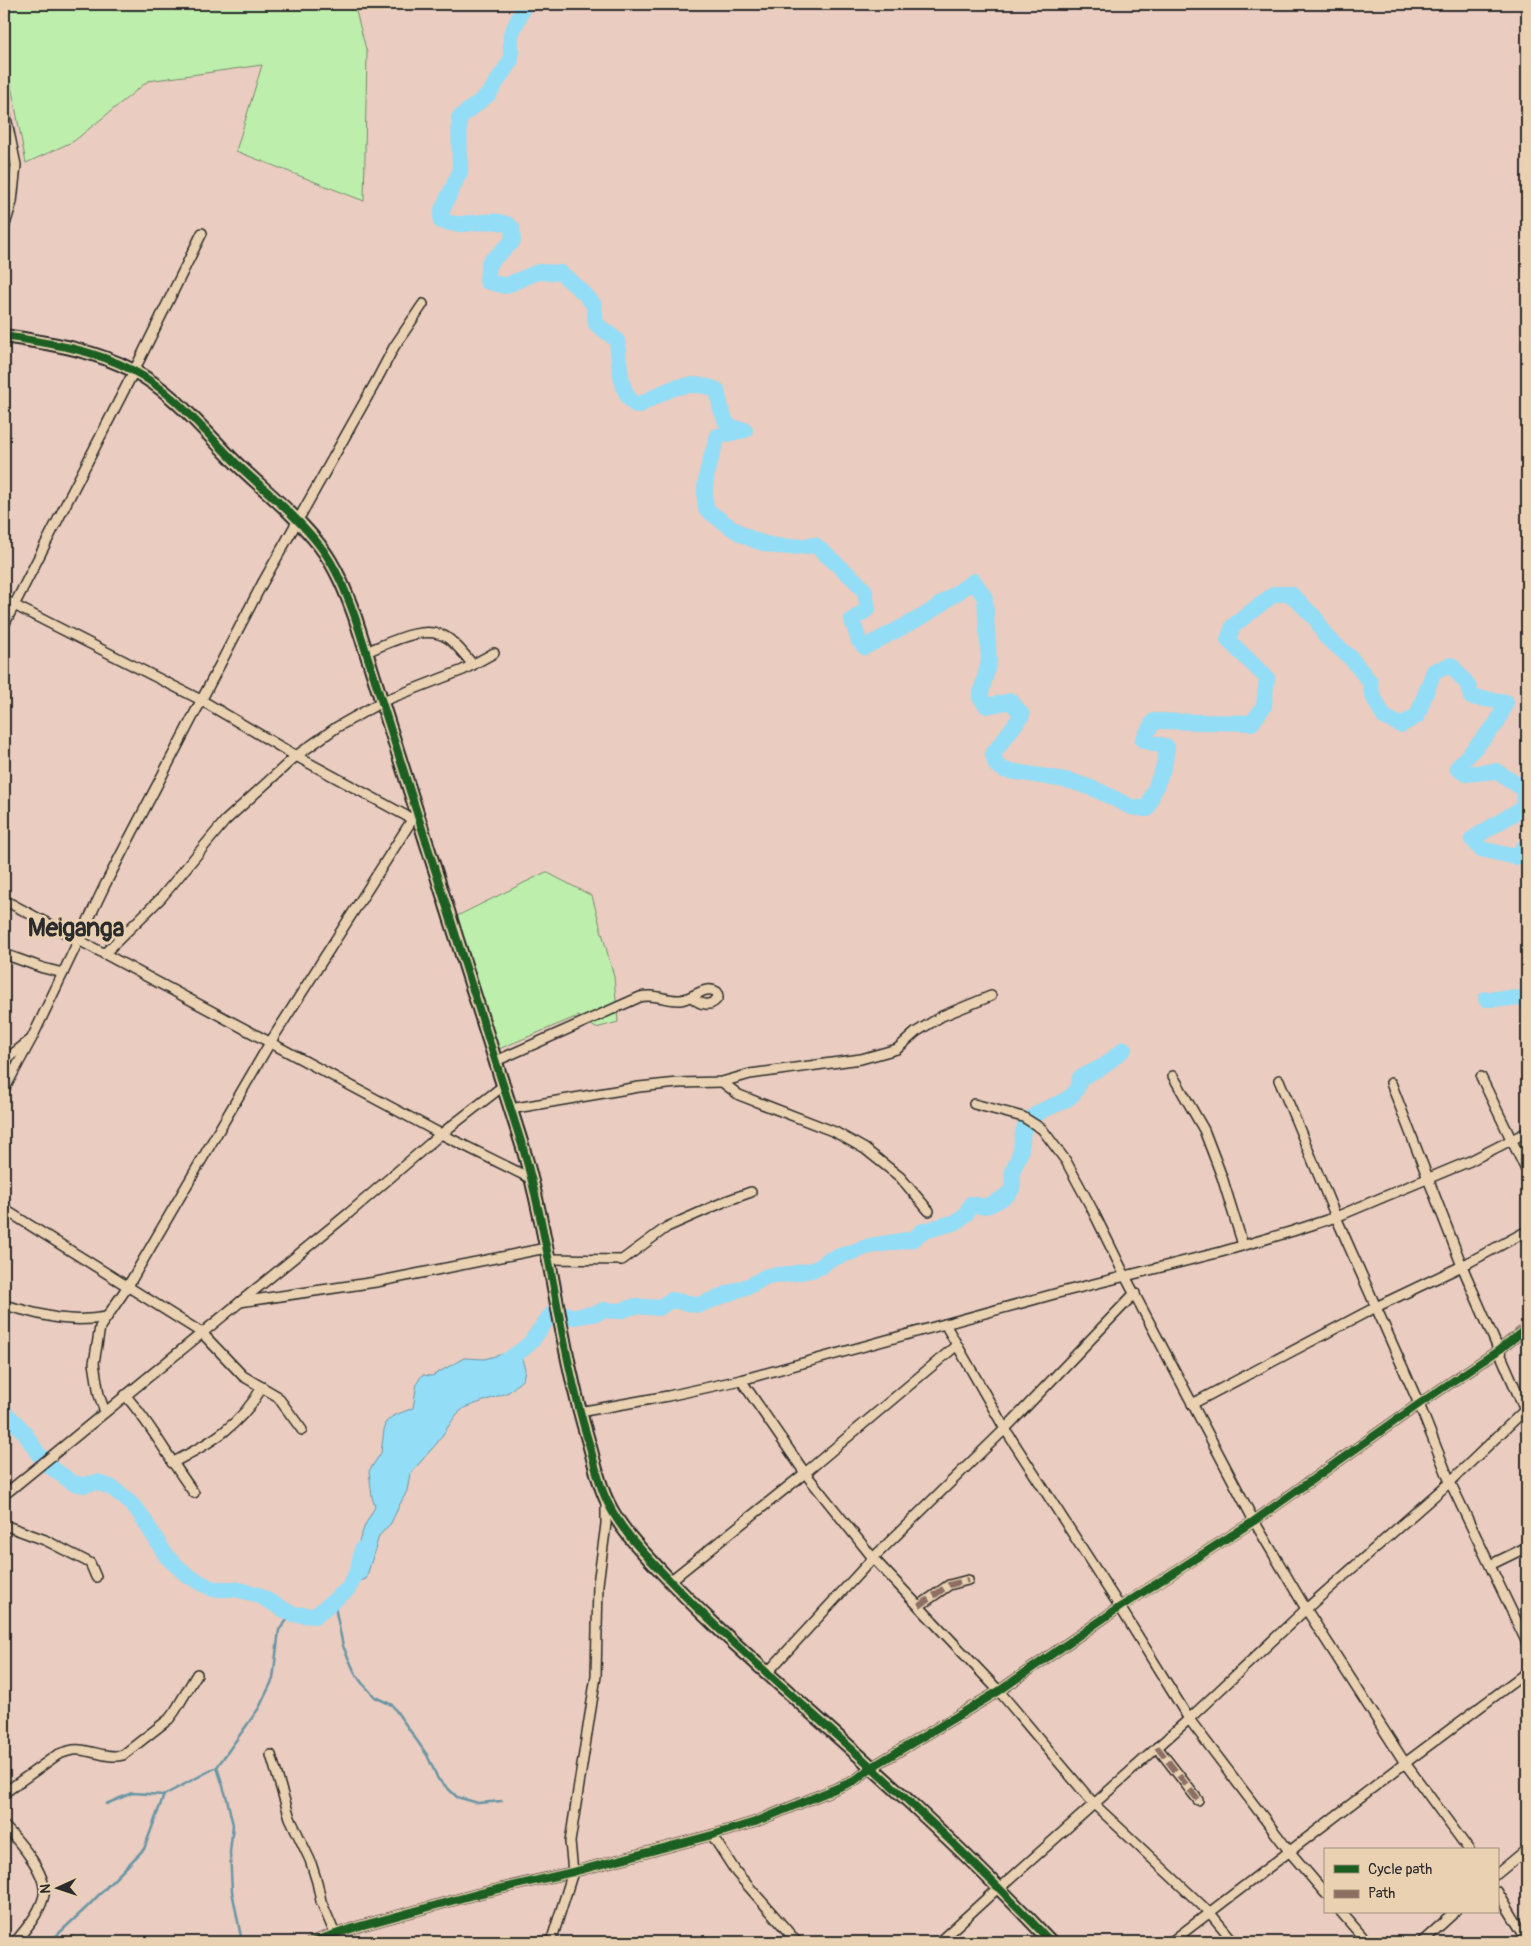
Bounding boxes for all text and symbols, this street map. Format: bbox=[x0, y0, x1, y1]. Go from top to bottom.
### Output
district label: Meiganga bbox=[28, 913, 125, 944]
legend bbox=[1324, 1848, 1498, 1914]
text: Cycle path bbox=[1368, 1860, 1432, 1879]
north arrow bbox=[32, 1864, 82, 1914]
text: N bbox=[37, 1883, 54, 1894]
text: Path bbox=[1368, 1884, 1395, 1903]

